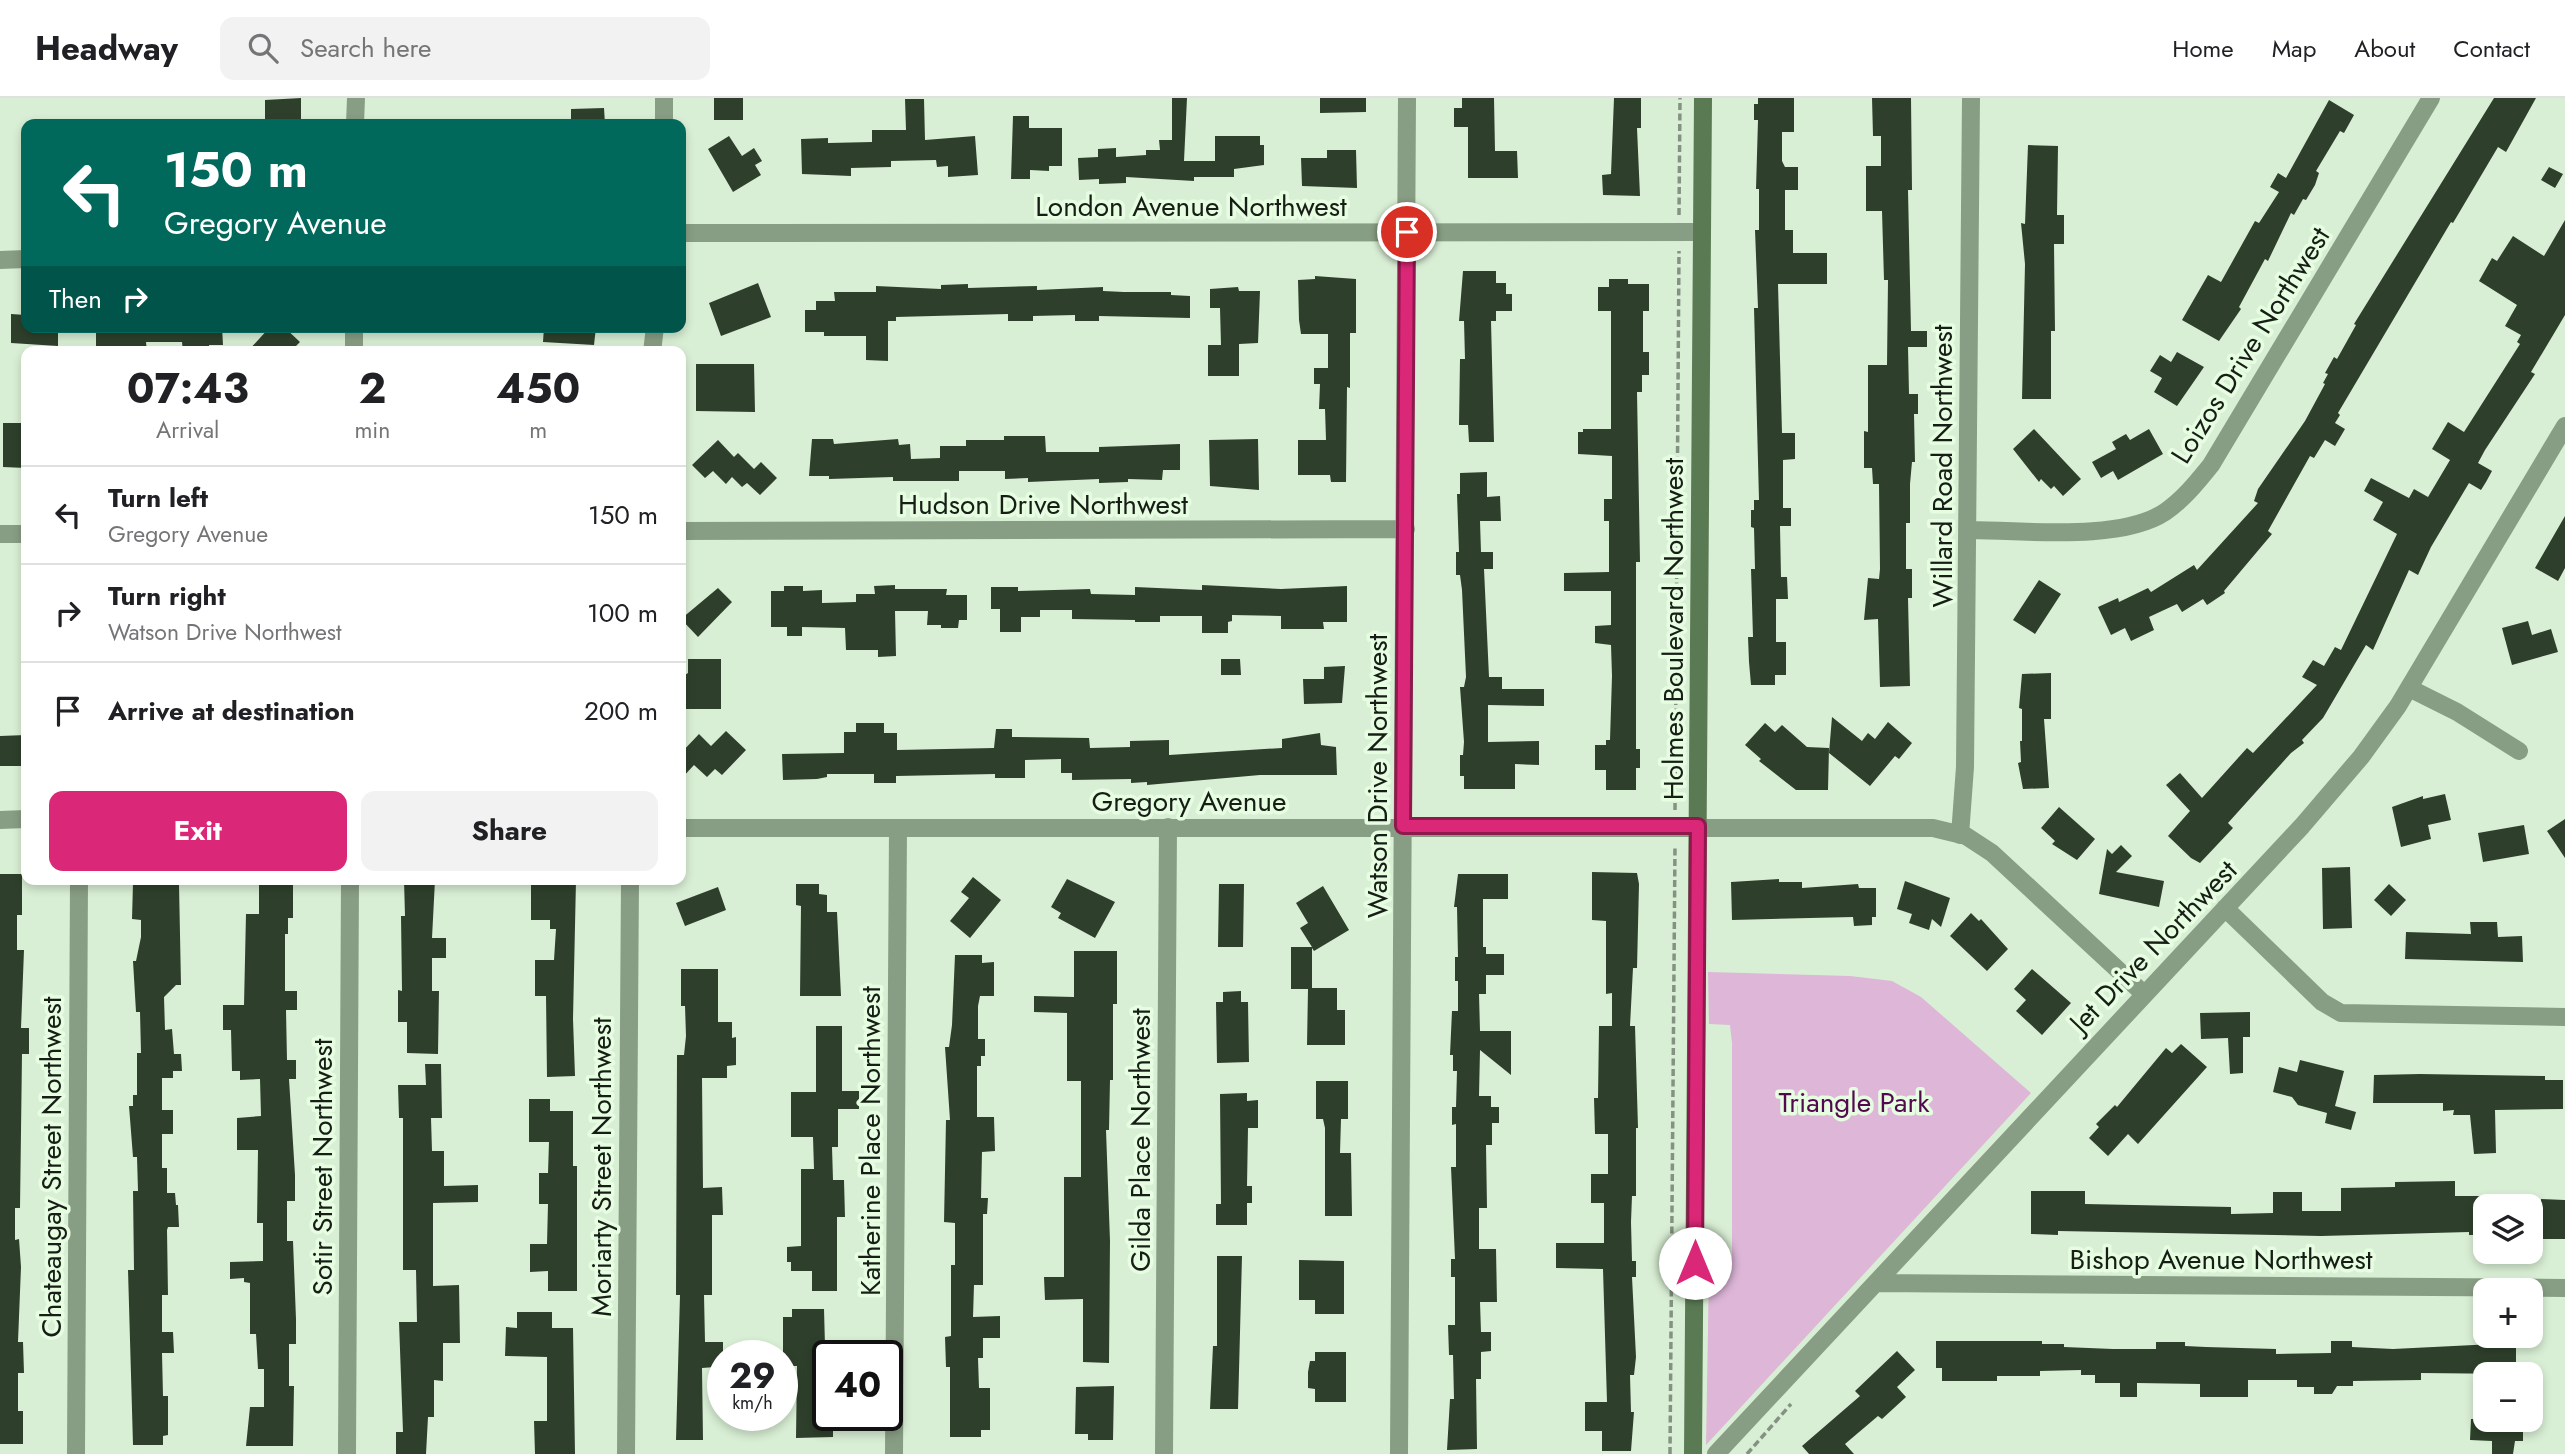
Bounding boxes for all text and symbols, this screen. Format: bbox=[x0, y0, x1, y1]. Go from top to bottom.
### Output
search box bbox=[220, 17, 710, 80]
text: Headway bbox=[35, 25, 178, 72]
icon: search bbox=[244, 29, 282, 67]
text: Search here bbox=[300, 29, 431, 67]
text: Home bbox=[2172, 31, 2234, 66]
text: Map bbox=[2272, 31, 2316, 66]
text: About bbox=[2354, 31, 2415, 66]
text: Contact bbox=[2453, 31, 2530, 66]
text: 150 m bbox=[164, 135, 308, 205]
icon: left bbox=[49, 147, 140, 238]
street label: London Avenue Northwest bbox=[1035, 186, 1347, 227]
text: Gregory Avenue bbox=[164, 200, 387, 246]
pin bbox=[1377, 202, 1437, 262]
icon: arrive bbox=[1388, 213, 1426, 251]
street label: Loizos Drive Northwest bbox=[2161, 219, 2340, 472]
text: Then bbox=[49, 280, 102, 318]
icon: right bbox=[116, 280, 154, 318]
street label: Willard Road Northwest bbox=[1922, 324, 1963, 608]
text: 07:43 bbox=[127, 358, 249, 419]
text: 2 bbox=[359, 358, 386, 419]
text: 450 bbox=[496, 358, 580, 419]
text: Arrival bbox=[156, 413, 219, 447]
text: min bbox=[354, 413, 390, 447]
text: m bbox=[529, 413, 547, 447]
street label: Holmes Boulevard Northwest bbox=[1653, 458, 1694, 800]
text: Turn left bbox=[108, 479, 208, 517]
street label: Hudson Drive Northwest bbox=[898, 484, 1188, 525]
icon: left bbox=[49, 496, 87, 534]
text: 150 m bbox=[588, 496, 658, 534]
text: Gregory Avenue bbox=[108, 517, 268, 551]
text: Turn right bbox=[108, 577, 226, 615]
icon: right bbox=[49, 594, 87, 632]
text: 100 m bbox=[587, 594, 658, 632]
text: Watson Drive Northwest bbox=[108, 615, 342, 649]
street label: Watson Drive Northwest bbox=[1357, 634, 1398, 918]
icon: arrive bbox=[49, 692, 87, 730]
text: Arrive at destination bbox=[108, 692, 355, 730]
text: 200 m bbox=[584, 692, 658, 730]
street label: Gregory Avenue bbox=[1092, 781, 1286, 822]
button: Exit bbox=[49, 791, 347, 871]
button: Share bbox=[361, 791, 658, 871]
street label: Jet Drive Northwest bbox=[2057, 851, 2247, 1045]
street label: Katherine Place Northwest bbox=[850, 986, 891, 1296]
street label: Chateaugay Street Northwest bbox=[31, 996, 72, 1337]
street label: Gilda Place Northwest bbox=[1120, 1008, 1161, 1272]
street label: Moriarty Street Northwest bbox=[581, 1017, 622, 1317]
street label: Sotir Street Northwest bbox=[302, 1038, 343, 1295]
park label: Triangle Park bbox=[1779, 1082, 1930, 1123]
map controls bbox=[2473, 1194, 2543, 1432]
button: layers bbox=[2473, 1194, 2543, 1264]
position arrow bbox=[1658, 1226, 1732, 1300]
street label: Bishop Avenue Northwest bbox=[2069, 1239, 2373, 1280]
button: + bbox=[2473, 1278, 2543, 1348]
speed limit sign: 40 bbox=[812, 1340, 903, 1431]
text: 29 bbox=[729, 1351, 776, 1401]
button: − bbox=[2473, 1362, 2543, 1432]
text: km/h bbox=[732, 1390, 773, 1416]

